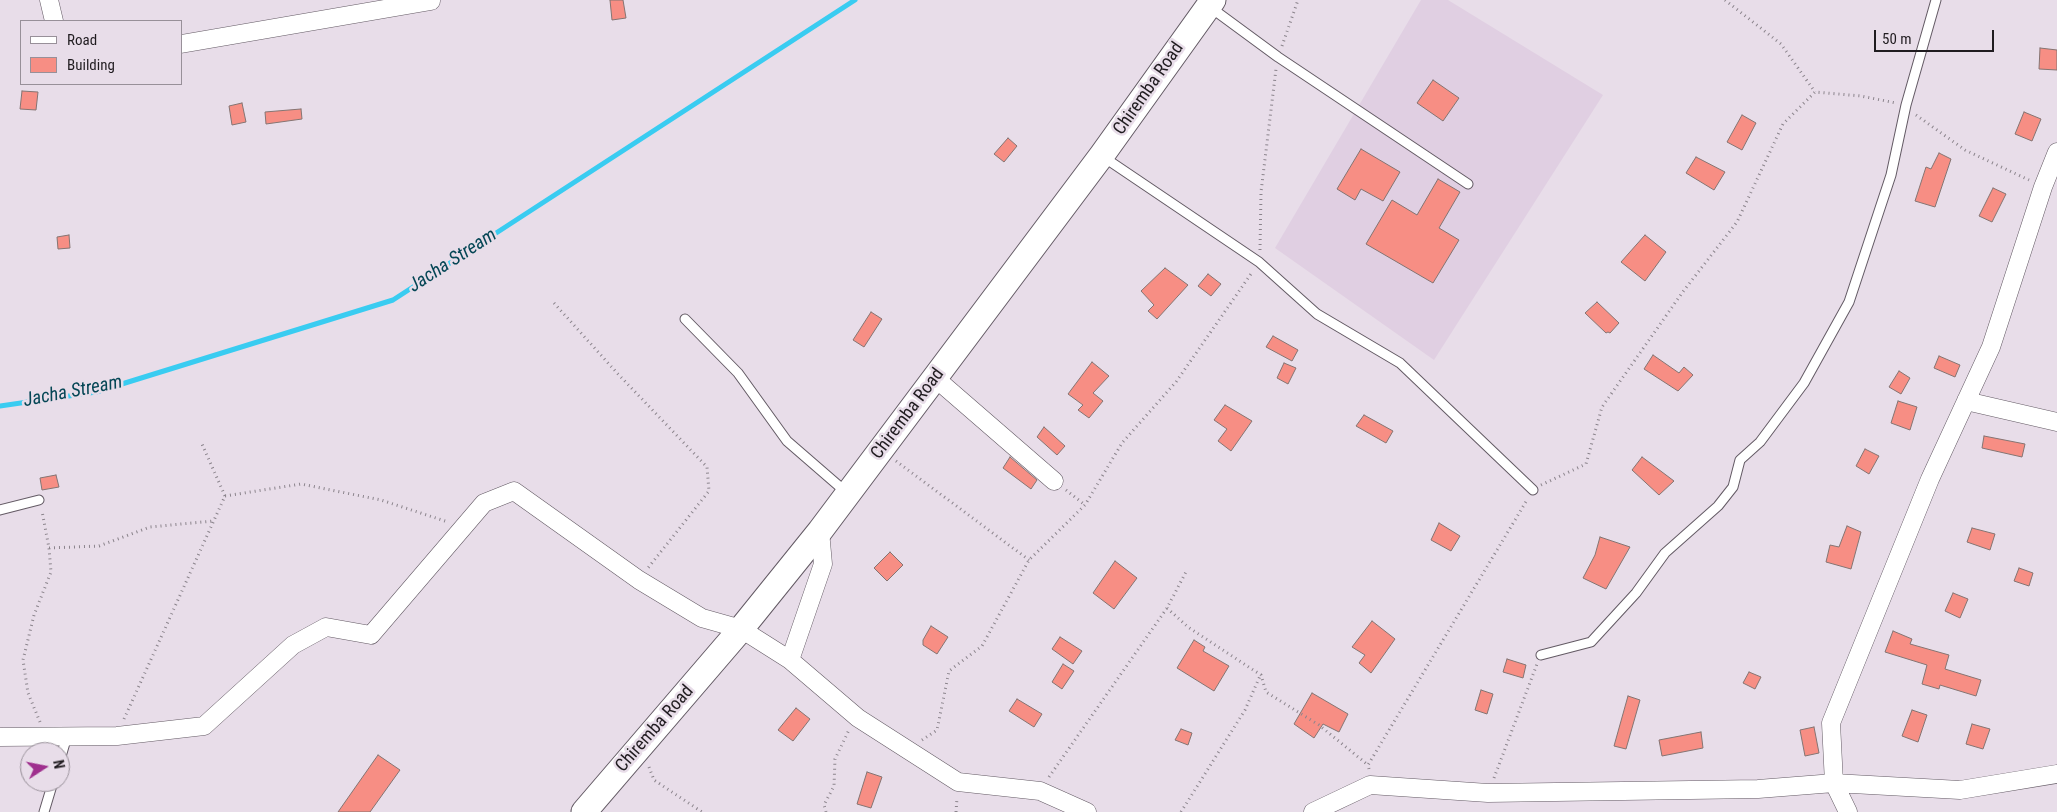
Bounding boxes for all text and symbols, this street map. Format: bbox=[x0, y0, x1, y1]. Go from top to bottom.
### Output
legend bbox=[20, 20, 182, 85]
scale bar bbox=[1877, 20, 1997, 52]
text: 50 m bbox=[1882, 30, 1912, 48]
text: Road bbox=[67, 31, 97, 49]
street label: Chiremba Road bbox=[1109, 39, 1189, 139]
text: Building bbox=[67, 56, 115, 74]
water label: Jacha Stream bbox=[405, 224, 501, 298]
street label: Chiremba Road bbox=[867, 364, 949, 464]
water label: Jacha Stream bbox=[22, 371, 124, 413]
street label: Chiremba Road bbox=[611, 681, 699, 777]
north arrow bbox=[20, 742, 70, 792]
text: N bbox=[50, 759, 67, 770]

